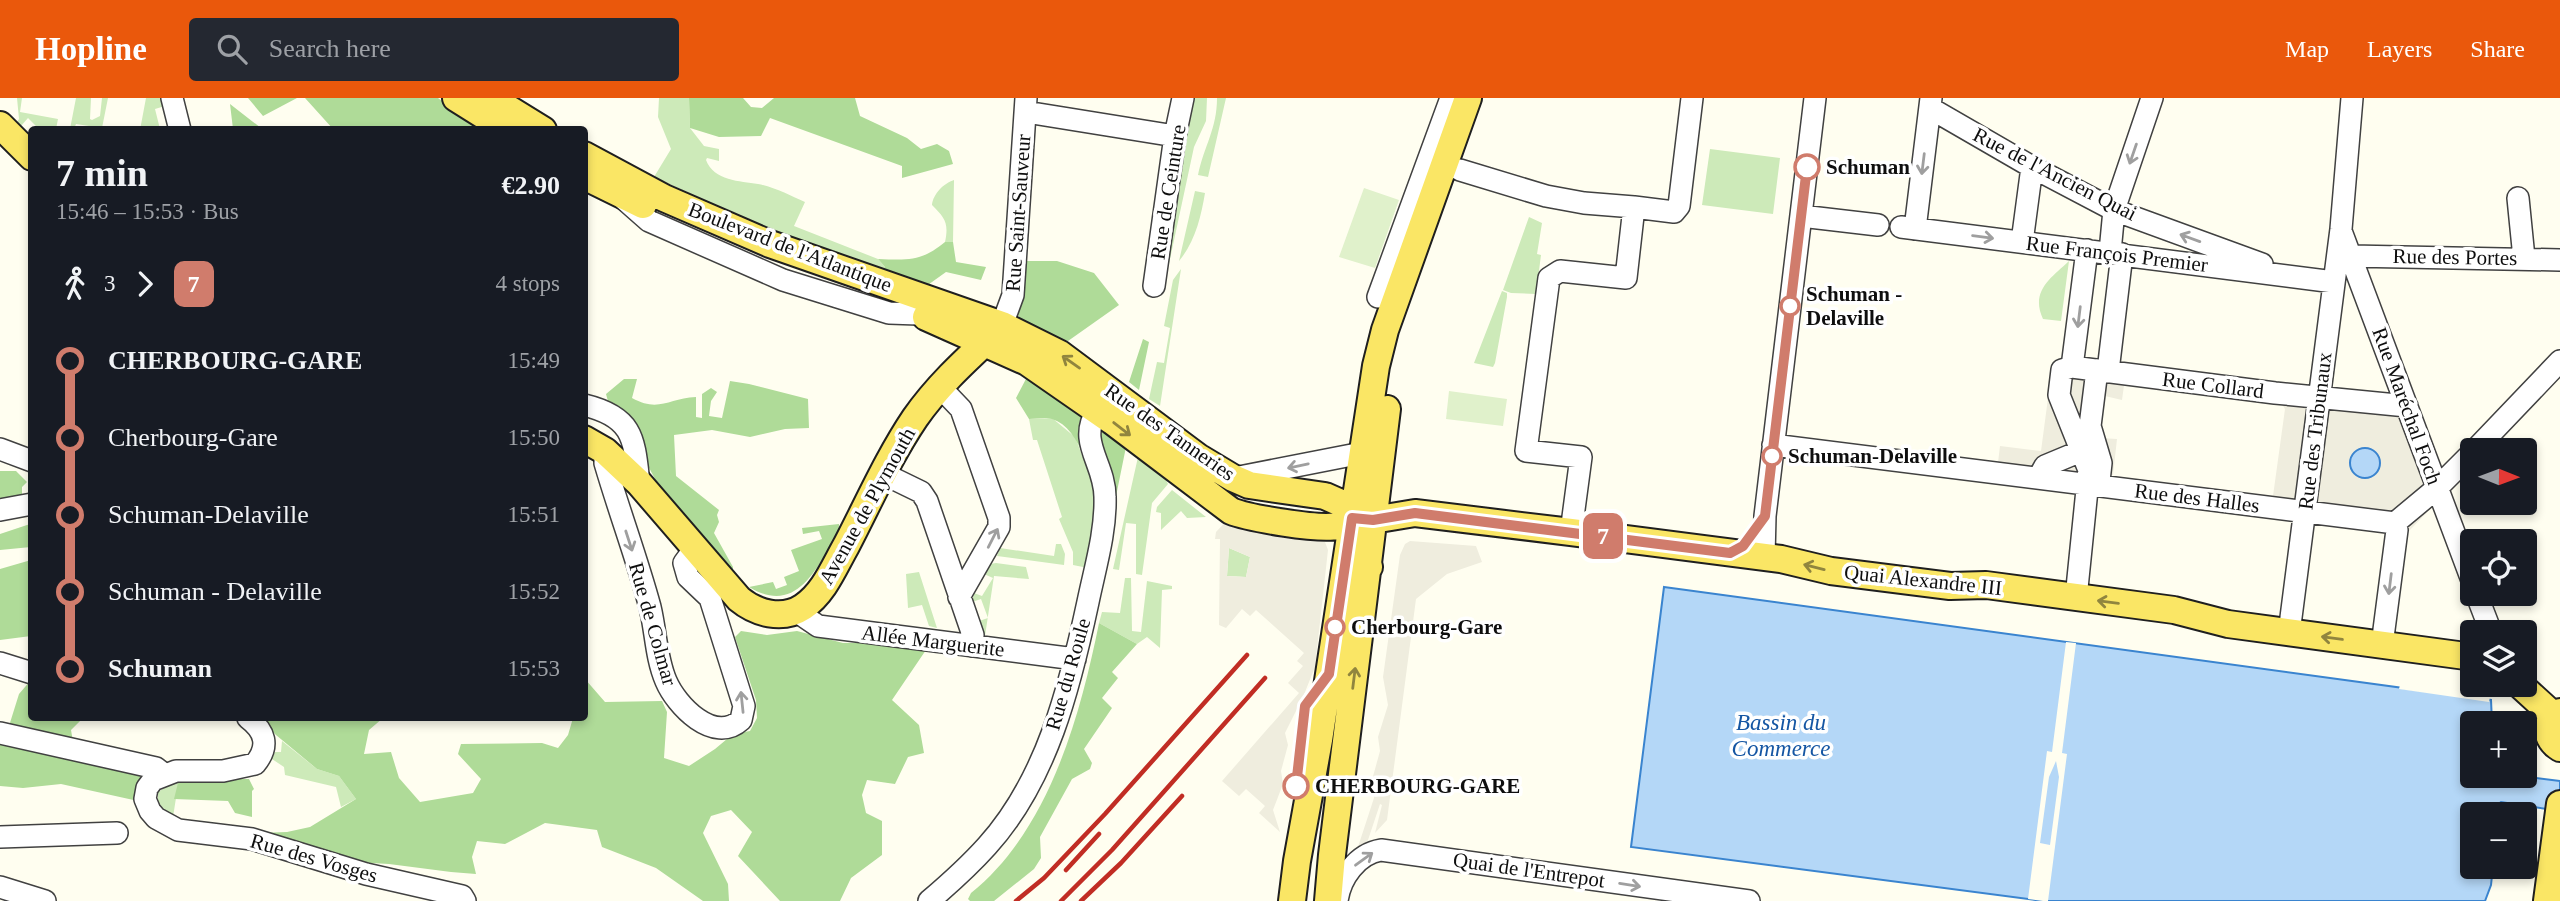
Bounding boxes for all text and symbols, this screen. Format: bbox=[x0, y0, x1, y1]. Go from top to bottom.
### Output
search box bbox=[189, 18, 679, 81]
icon: search bbox=[213, 30, 251, 68]
text: Hopline bbox=[35, 31, 147, 67]
text: Search here bbox=[269, 34, 391, 63]
text: Map bbox=[2285, 36, 2329, 62]
text: Layers bbox=[2367, 36, 2432, 62]
text: Share bbox=[2470, 36, 2525, 62]
street label: Rue de l'Ancien Quai bbox=[1969, 122, 2141, 226]
street label: Rue de Ceinture bbox=[1145, 123, 1191, 261]
street label: Rue Saint-Sauveur bbox=[1001, 133, 1035, 293]
one-way arrow bbox=[2126, 142, 2138, 164]
text: 7 min bbox=[56, 152, 148, 194]
one-way arrow bbox=[1917, 152, 1930, 174]
marker: Schuman bbox=[1794, 154, 1820, 180]
place label: Schuman bbox=[1826, 155, 1910, 179]
text: €2.90 bbox=[502, 171, 560, 200]
street label: Boulevard de l'Atlantique bbox=[685, 197, 895, 297]
text: 15:46 – 15:53 · Bus bbox=[56, 199, 239, 224]
one-way arrow bbox=[2180, 230, 2202, 243]
one-way arrow bbox=[1971, 231, 1993, 244]
street label: Rue François Premier bbox=[2025, 231, 2209, 277]
street label: Rue des Portes bbox=[2392, 244, 2518, 270]
icon: walk bbox=[56, 265, 94, 303]
icon: forward bbox=[126, 265, 164, 303]
text: 3 bbox=[104, 271, 116, 296]
text: 7 bbox=[188, 271, 200, 297]
text: 4 stops bbox=[495, 271, 560, 296]
place label: Schuman - Delaville bbox=[1806, 282, 1902, 330]
marker: Schuman - Delaville bbox=[1780, 296, 1800, 316]
one-way arrow bbox=[2072, 306, 2085, 328]
street label: Rue Maréchal Foch bbox=[2367, 324, 2447, 488]
text: CHERBOURG-GARE bbox=[108, 346, 362, 375]
text: 15:49 bbox=[508, 348, 560, 373]
street label: Rue des Tribunaux bbox=[2293, 350, 2337, 511]
one-way arrow bbox=[1062, 355, 1081, 369]
street label: Rue Collard bbox=[2161, 367, 2266, 403]
street label: Rue des Tanneries bbox=[1100, 378, 1240, 486]
one-way arrow bbox=[1113, 422, 1131, 437]
text: Cherbourg-Gare bbox=[108, 423, 278, 452]
street label: Avenue de Plymouth bbox=[814, 423, 920, 589]
text: 15:50 bbox=[508, 425, 560, 450]
north arrow bbox=[2460, 438, 2538, 514]
map controls bbox=[2460, 438, 2537, 879]
place label: Schuman-Delaville bbox=[1788, 444, 1957, 468]
marker: Schuman-Delaville bbox=[1762, 446, 1782, 466]
one-way arrow bbox=[1287, 460, 1310, 474]
street label: Rue des Halles bbox=[2133, 478, 2261, 518]
text: Schuman-Delaville bbox=[108, 500, 309, 529]
text: 15:51 bbox=[508, 502, 560, 527]
line badge: 7 bbox=[1580, 513, 1626, 559]
text: 7 bbox=[1597, 523, 1609, 549]
one-way arrow bbox=[987, 528, 1000, 549]
one-way arrow bbox=[624, 529, 636, 551]
button: locate bbox=[2460, 529, 2537, 606]
street label: Rue de Colmar bbox=[624, 560, 682, 688]
one-way arrow bbox=[1803, 560, 1826, 573]
street label: Quai Alexandre III bbox=[1843, 560, 2003, 600]
one-way arrow bbox=[2383, 572, 2396, 595]
text: Schuman - Delaville bbox=[108, 577, 322, 606]
text: 15:52 bbox=[508, 579, 560, 604]
one-way arrow bbox=[2097, 595, 2120, 608]
street label: Rue du Roule bbox=[1041, 615, 1095, 733]
place label: Cherbourg-Gare bbox=[1351, 615, 1502, 639]
marker: Cherbourg-Gare bbox=[1325, 617, 1345, 637]
street label: Allée Marguerite bbox=[860, 620, 1006, 662]
button: layers bbox=[2460, 620, 2537, 697]
one-way arrow bbox=[2321, 632, 2344, 645]
text: Schuman bbox=[108, 654, 212, 683]
text: 15:53 bbox=[508, 656, 560, 681]
one-way arrow bbox=[1348, 667, 1361, 690]
one-way arrow bbox=[735, 691, 748, 714]
water label: Bassin du Commerce bbox=[1732, 710, 1830, 761]
button: + bbox=[2460, 711, 2537, 788]
marker: CHERBOURG-GARE bbox=[1283, 773, 1309, 799]
place label: CHERBOURG-GARE bbox=[1315, 774, 1520, 798]
button: − bbox=[2460, 802, 2537, 879]
street label: Rue des Vosges bbox=[248, 828, 380, 888]
street label: Quai de l'Entrepot bbox=[1452, 847, 1607, 893]
one-way arrow bbox=[1354, 852, 1373, 866]
one-way arrow bbox=[1618, 879, 1641, 892]

